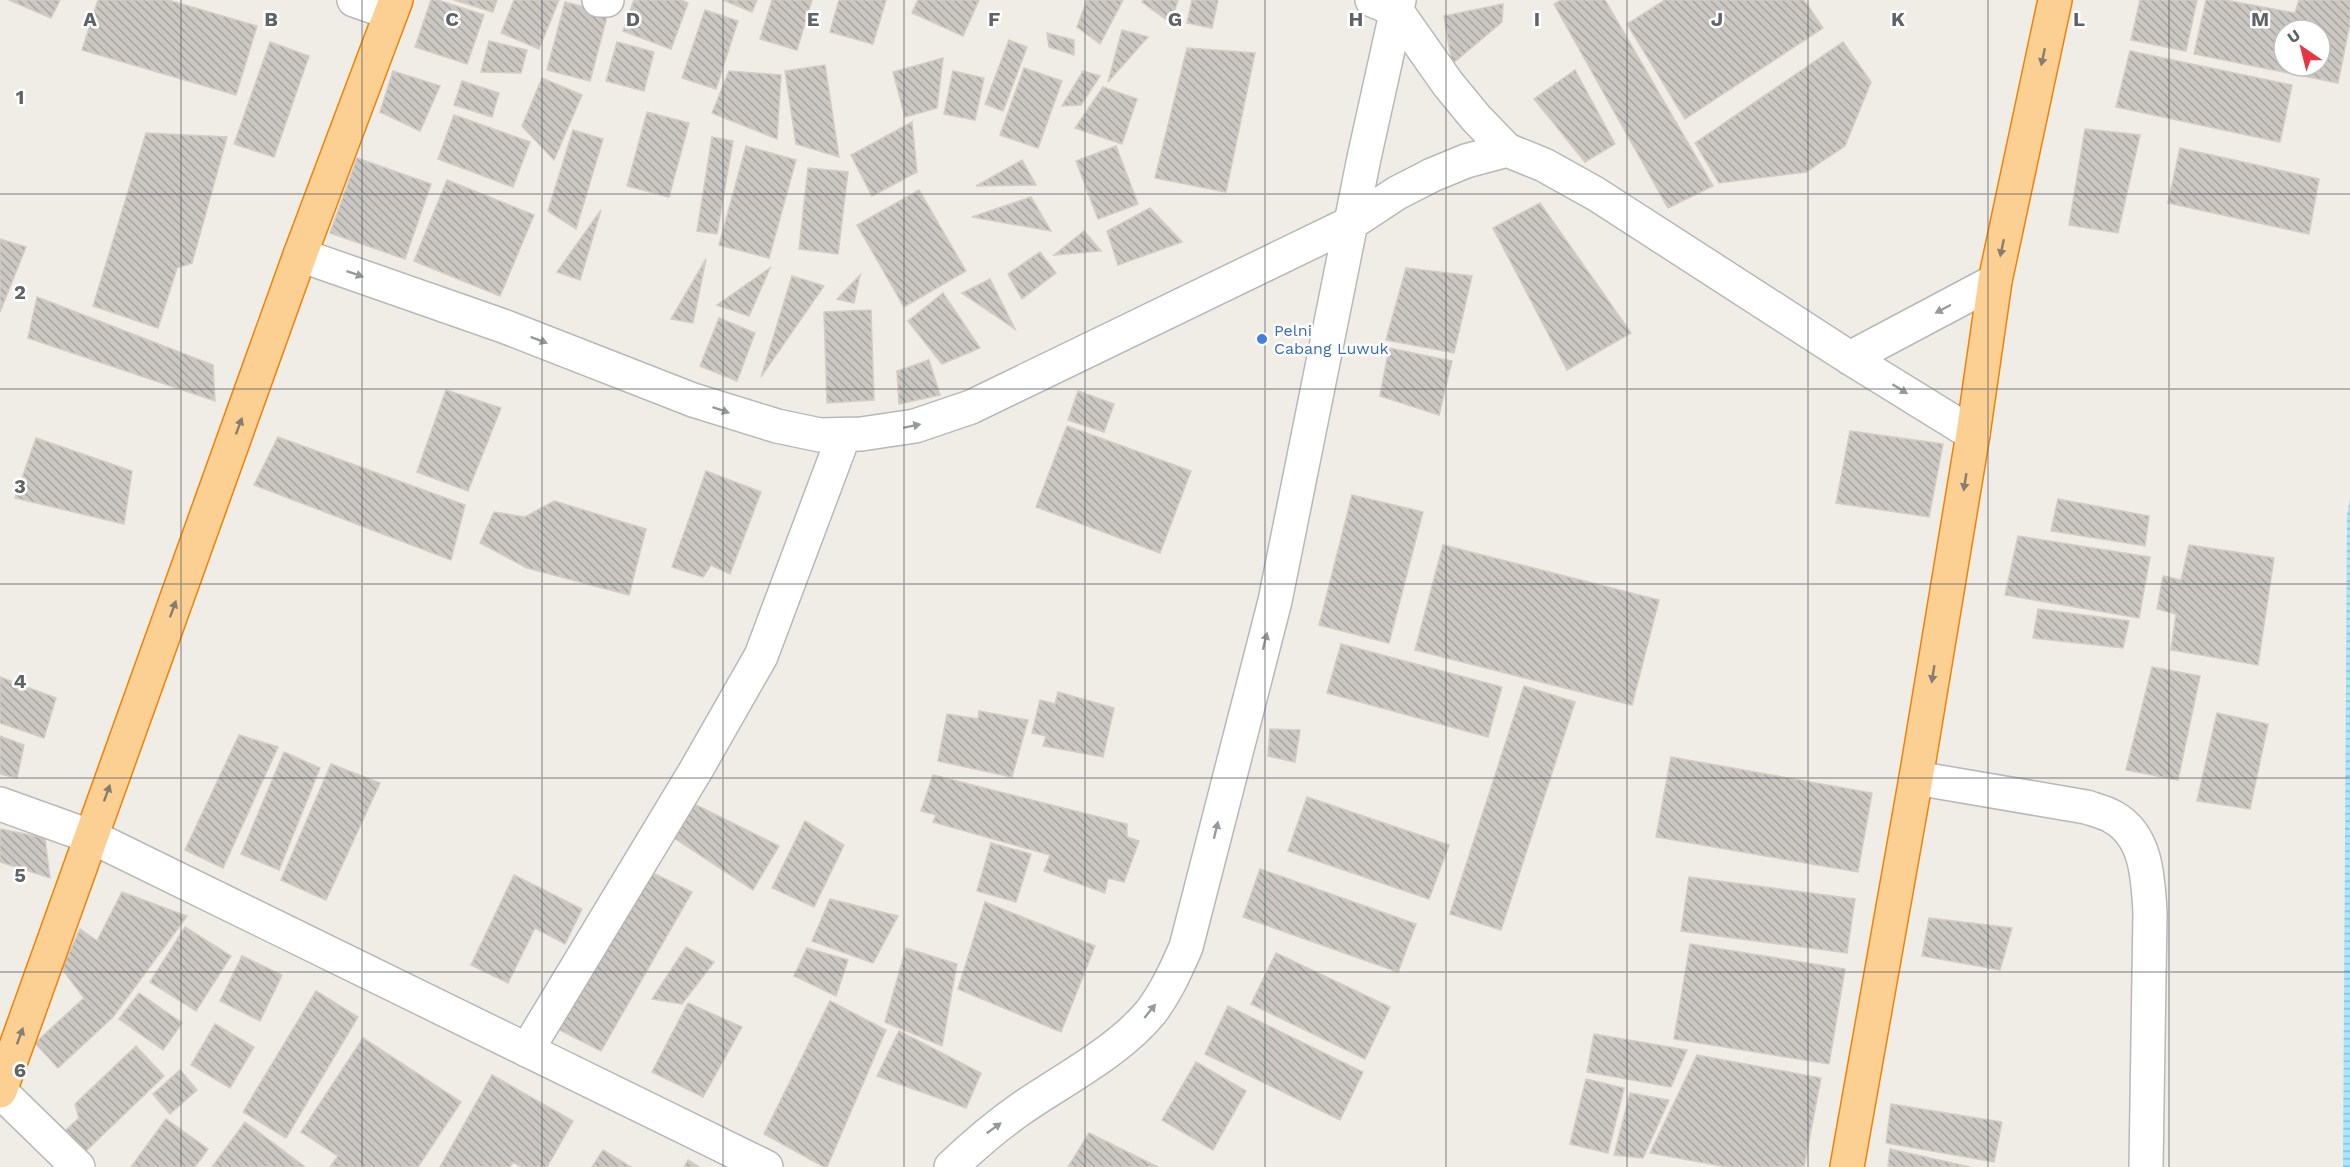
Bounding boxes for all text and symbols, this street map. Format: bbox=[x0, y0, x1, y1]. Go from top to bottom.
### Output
text: A bbox=[83, 7, 97, 31]
text: B bbox=[264, 7, 278, 31]
text: C bbox=[445, 7, 459, 31]
text: D bbox=[626, 7, 640, 31]
text: E bbox=[807, 7, 819, 31]
text: F bbox=[988, 7, 1000, 31]
text: G bbox=[1168, 7, 1182, 31]
text: H bbox=[1349, 7, 1363, 31]
text: I bbox=[1534, 7, 1540, 31]
text: J bbox=[1711, 7, 1723, 31]
text: K bbox=[1891, 7, 1905, 31]
text: L bbox=[2073, 7, 2085, 31]
text: M bbox=[2251, 7, 2269, 31]
north arrow bbox=[2272, 18, 2332, 78]
text: U bbox=[2284, 25, 2304, 47]
one-way arrow bbox=[2038, 48, 2047, 67]
text: 1 bbox=[16, 85, 24, 109]
one-way arrow bbox=[1997, 239, 2006, 258]
one-way arrow bbox=[346, 270, 364, 280]
text: 2 bbox=[14, 280, 26, 304]
one-way arrow bbox=[1935, 304, 1952, 314]
place label: Pelni Cabang Luwuk bbox=[1274, 321, 1389, 358]
marker: Pelni Cabang Luwuk bbox=[1255, 332, 1269, 346]
one-way arrow bbox=[530, 335, 548, 345]
one-way arrow bbox=[1892, 383, 1908, 394]
one-way arrow bbox=[712, 405, 730, 415]
one-way arrow bbox=[234, 417, 244, 435]
one-way arrow bbox=[902, 421, 921, 430]
one-way arrow bbox=[1960, 473, 1969, 492]
text: 3 bbox=[14, 474, 26, 498]
one-way arrow bbox=[169, 600, 179, 618]
one-way arrow bbox=[1260, 632, 1270, 650]
one-way arrow bbox=[1928, 665, 1937, 684]
text: 4 bbox=[14, 669, 27, 693]
one-way arrow bbox=[103, 784, 113, 802]
one-way arrow bbox=[1212, 821, 1221, 839]
text: 5 bbox=[14, 863, 26, 887]
one-way arrow bbox=[1143, 1003, 1156, 1019]
one-way arrow bbox=[15, 1026, 25, 1044]
text: 6 bbox=[14, 1058, 26, 1082]
one-way arrow bbox=[986, 1122, 1002, 1134]

